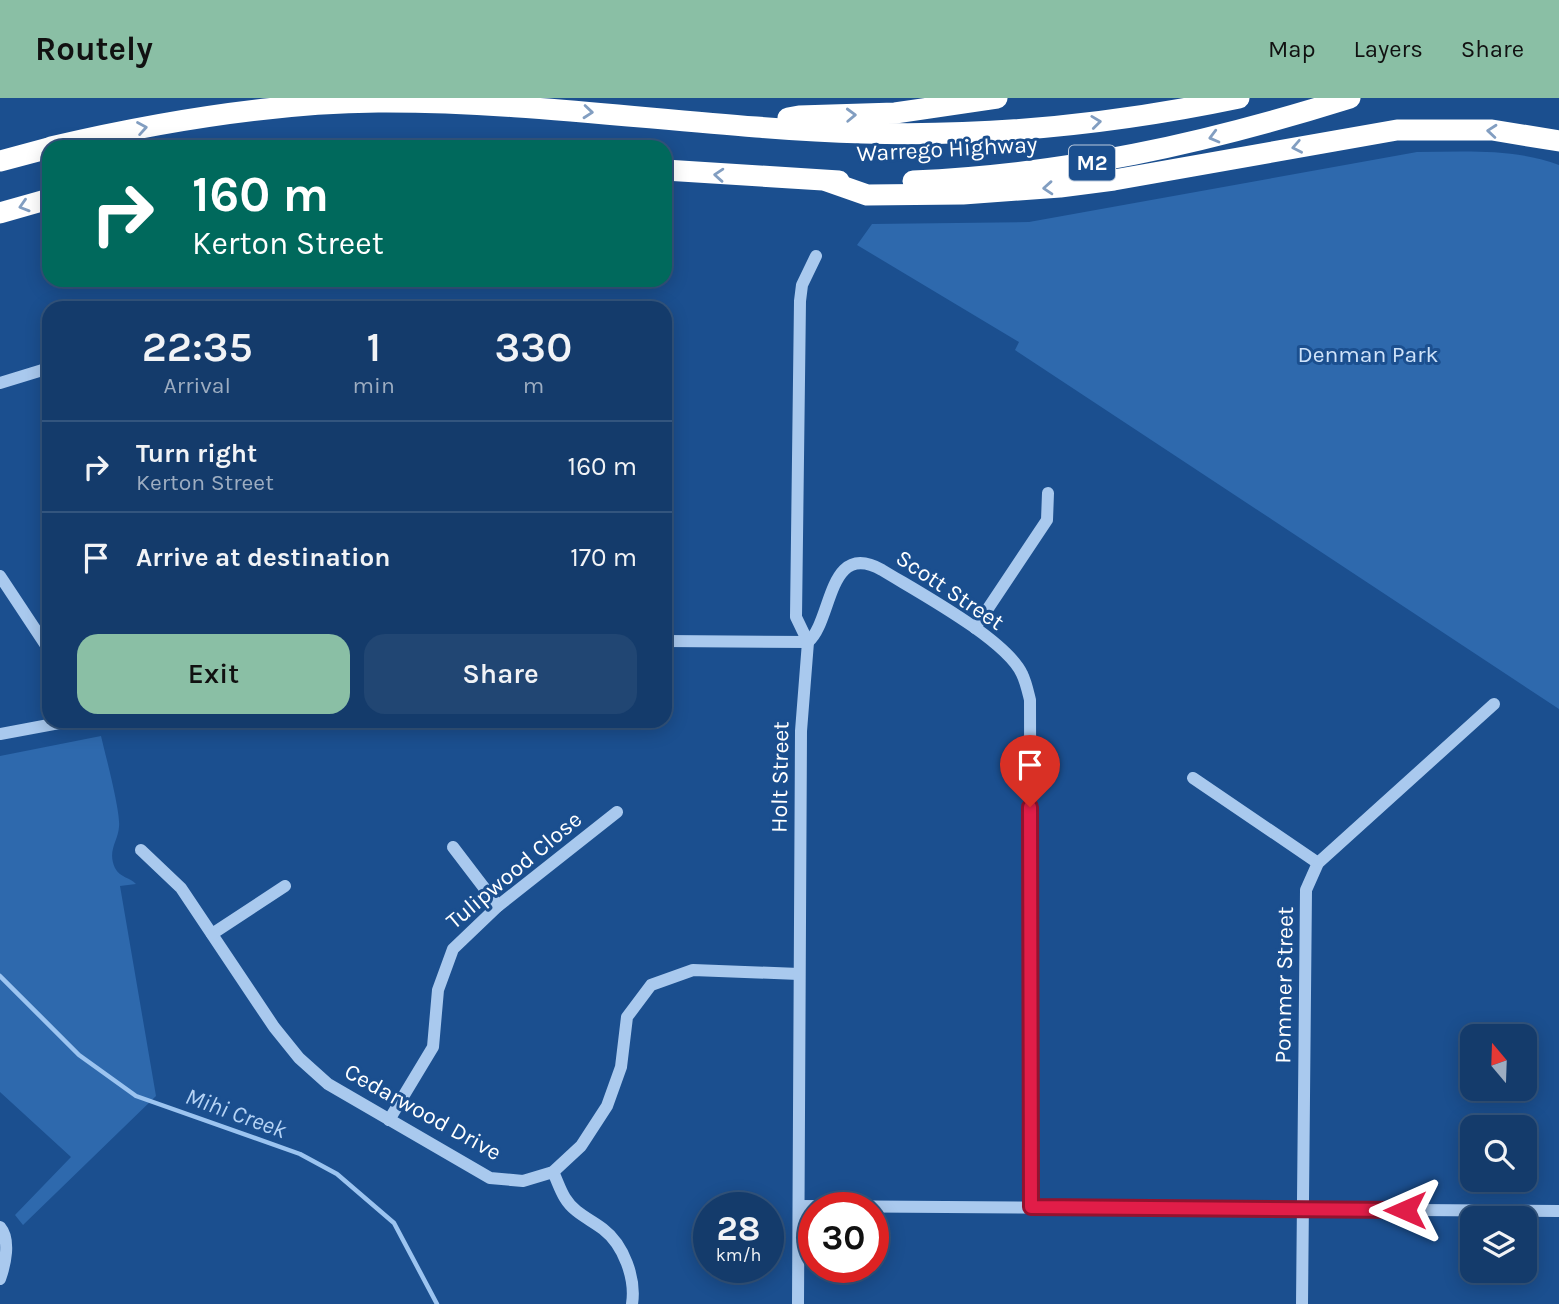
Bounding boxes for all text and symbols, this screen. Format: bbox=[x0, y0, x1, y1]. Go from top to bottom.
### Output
text: Routely bbox=[35, 30, 153, 68]
text: Map bbox=[1268, 35, 1316, 63]
text: Layers bbox=[1354, 35, 1423, 63]
text: Share bbox=[1461, 35, 1524, 63]
one-way arrow bbox=[583, 104, 594, 119]
one-way arrow bbox=[845, 107, 856, 122]
one-way arrow bbox=[1090, 115, 1102, 130]
one-way arrow bbox=[136, 121, 148, 136]
one-way arrow bbox=[1486, 123, 1497, 138]
one-way arrow bbox=[1208, 129, 1220, 143]
street label: Warrego Highway bbox=[856, 131, 1038, 167]
one-way arrow bbox=[1291, 138, 1303, 153]
road number: M2 bbox=[1069, 146, 1115, 180]
text: 160 m bbox=[192, 166, 329, 223]
one-way arrow bbox=[714, 167, 725, 182]
icon: right bbox=[77, 168, 168, 259]
one-way arrow bbox=[1042, 180, 1053, 195]
one-way arrow bbox=[19, 197, 31, 212]
text: Kerton Street bbox=[192, 225, 384, 262]
text: 22:35 bbox=[142, 322, 253, 372]
text: 1 bbox=[366, 322, 381, 372]
text: 330 bbox=[495, 322, 572, 372]
park label: Denman Park bbox=[1297, 341, 1439, 368]
text: Arrival bbox=[164, 372, 231, 399]
text: min bbox=[353, 372, 395, 399]
text: m bbox=[523, 372, 544, 399]
text: Turn right bbox=[136, 438, 257, 469]
icon: right bbox=[77, 448, 115, 486]
text: 160 m bbox=[568, 451, 637, 482]
text: Kerton Street bbox=[136, 469, 274, 496]
icon: arrive bbox=[77, 539, 115, 577]
text: Arrive at destination bbox=[136, 542, 390, 573]
text: 170 m bbox=[570, 542, 637, 573]
street label: Scott Street bbox=[891, 544, 1009, 636]
button: Exit bbox=[77, 634, 350, 714]
button: Share bbox=[364, 634, 637, 714]
street label: Holt Street bbox=[766, 721, 794, 833]
pin bbox=[1000, 735, 1060, 807]
icon: arrive bbox=[1011, 746, 1049, 784]
street label: Tulipwood Close bbox=[441, 806, 587, 934]
street label: Pommer Street bbox=[1269, 906, 1299, 1064]
north arrow bbox=[1460, 1024, 1536, 1101]
map controls bbox=[1460, 1024, 1537, 1283]
street label: Cedarwood Drive bbox=[340, 1058, 506, 1166]
water label: Mihi Creek bbox=[182, 1082, 291, 1144]
button: search bbox=[1460, 1115, 1537, 1192]
position arrow bbox=[1368, 1173, 1442, 1247]
speed limit sign: 30 bbox=[798, 1192, 889, 1283]
button: layers bbox=[1460, 1206, 1537, 1283]
text: 28 bbox=[717, 1208, 760, 1249]
text: km/h bbox=[716, 1244, 761, 1266]

